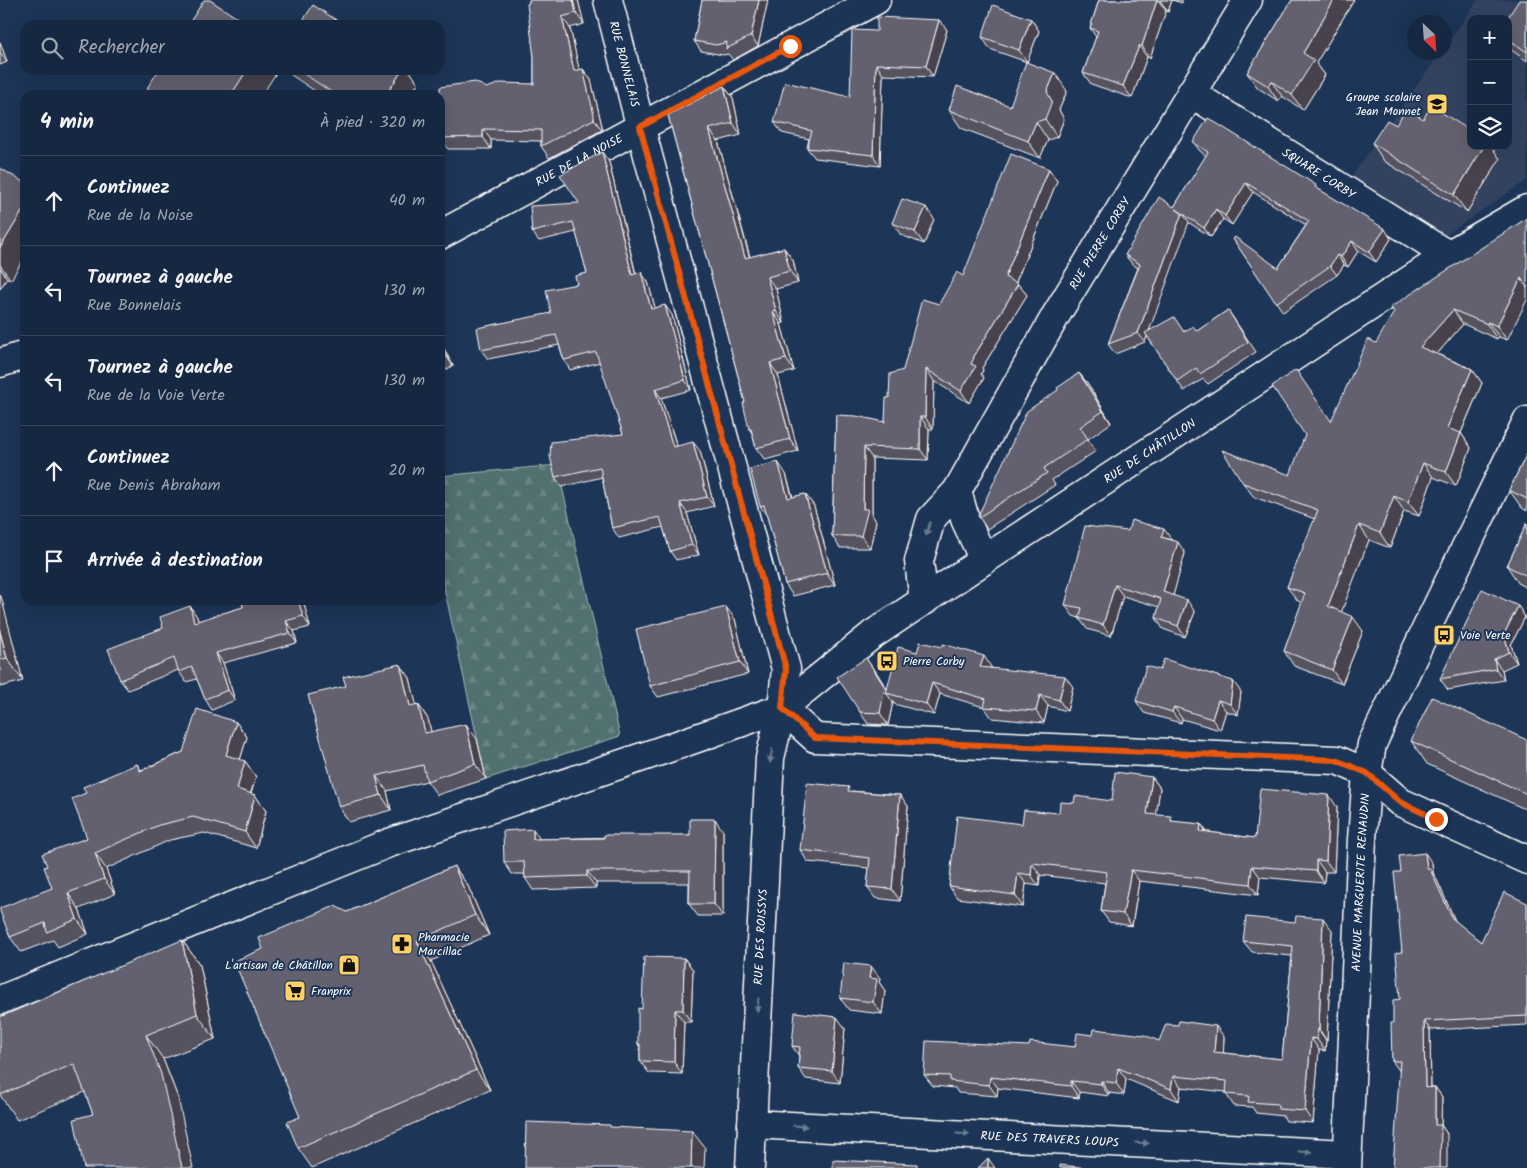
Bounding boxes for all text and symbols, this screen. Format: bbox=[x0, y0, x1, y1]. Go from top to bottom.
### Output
north arrow bbox=[1407, 15, 1452, 60]
map controls bbox=[1467, 15, 1512, 150]
button: + bbox=[1467, 15, 1512, 60]
street label: RUE BONNELAIS bbox=[604, 19, 645, 110]
search box bbox=[20, 20, 445, 75]
text: Rechercher bbox=[78, 33, 165, 63]
icon: search bbox=[38, 34, 66, 62]
route start bbox=[779, 35, 802, 58]
button: − bbox=[1467, 60, 1512, 105]
place label: Groupe scolaire Jean Monnet bbox=[1346, 88, 1422, 121]
school or university icon: Groupe scolaire Jean Monnet bbox=[1425, 92, 1449, 116]
button: layers bbox=[1467, 105, 1512, 150]
text: 4 min bbox=[40, 106, 94, 139]
text: À pied · 320 m bbox=[320, 110, 425, 135]
street label: RUE DE LA NOISE bbox=[532, 128, 627, 191]
street label: SQUARE CORBY bbox=[1278, 143, 1360, 204]
text: Continuez bbox=[87, 173, 170, 203]
icon: ahead bbox=[40, 187, 68, 215]
text: 40 m bbox=[389, 188, 425, 213]
street label: RUE PIERRE CORBY bbox=[1064, 193, 1136, 293]
text: Rue de la Noise bbox=[87, 203, 193, 228]
text: Tournez à gauche bbox=[87, 263, 233, 293]
icon: left bbox=[40, 277, 68, 305]
text: 130 m bbox=[384, 278, 425, 303]
text: Rue Bonnelais bbox=[87, 293, 181, 318]
text: Tournez à gauche bbox=[87, 353, 233, 383]
icon: left bbox=[40, 367, 68, 395]
text: 130 m bbox=[384, 368, 425, 393]
text: Rue de la Voie Verte bbox=[87, 383, 225, 408]
street label: RUE DE CHÂTILLON bbox=[1100, 414, 1200, 488]
text: Continuez bbox=[87, 443, 170, 473]
icon: ahead bbox=[40, 457, 68, 485]
text: 20 m bbox=[389, 458, 425, 483]
text: Rue Denis Abraham bbox=[87, 473, 221, 498]
one-way arrow bbox=[923, 522, 931, 537]
text: Arrivée à destination bbox=[87, 546, 263, 576]
icon: arrive bbox=[40, 547, 68, 575]
bus stop icon: Voie Verte bbox=[1432, 623, 1456, 647]
place label: Voie Verte bbox=[1460, 626, 1511, 645]
bus stop icon: Pierre Corby bbox=[875, 649, 899, 673]
place label: Pierre Corby bbox=[903, 652, 965, 671]
one-way arrow bbox=[767, 748, 775, 764]
street label: AVENUE MARGUERITE RENAUDIN bbox=[1346, 793, 1375, 972]
route end bbox=[1425, 808, 1448, 831]
street label: RUE DES ROISSYS bbox=[749, 888, 773, 985]
place label: Pharmacie Marcillac bbox=[418, 928, 470, 961]
pharmacy icon: Pharmacie Marcillac bbox=[390, 932, 414, 956]
shop icon: L'artisan de Châtillon bbox=[337, 953, 361, 977]
place label: L'artisan de Châtillon bbox=[225, 956, 333, 975]
supermarket icon: Franprix bbox=[283, 979, 307, 1003]
place label: Franprix bbox=[311, 982, 352, 1001]
one-way arrow bbox=[753, 997, 761, 1013]
one-way arrow bbox=[792, 1122, 808, 1130]
street label: RUE DES TRAVERS LOUPS bbox=[980, 1126, 1120, 1152]
one-way arrow bbox=[955, 1131, 971, 1139]
one-way arrow bbox=[1135, 1140, 1151, 1148]
one-way arrow bbox=[1297, 1148, 1313, 1156]

